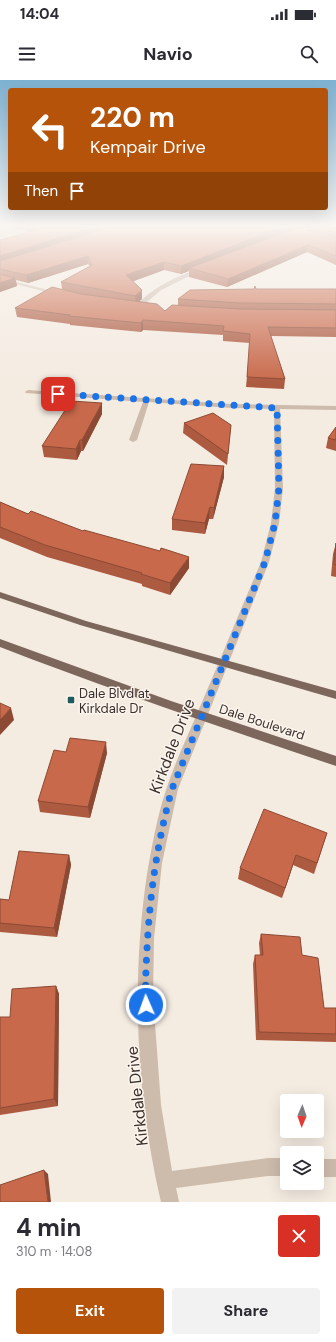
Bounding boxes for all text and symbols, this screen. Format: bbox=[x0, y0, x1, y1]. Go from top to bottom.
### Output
text: 14:04 bbox=[20, 4, 59, 24]
text: Navio bbox=[143, 42, 193, 66]
icon: menu bbox=[16, 43, 38, 65]
icon: search bbox=[298, 43, 320, 65]
text: 220 m bbox=[90, 99, 175, 136]
icon: left bbox=[24, 104, 76, 156]
text: Kempair Drive bbox=[90, 135, 206, 159]
icon: arrive bbox=[66, 180, 88, 202]
text: Then bbox=[24, 181, 58, 201]
pin bbox=[41, 377, 75, 411]
icon: arrive bbox=[47, 383, 69, 405]
place label: Dale Blvd at Kirkdale Dr bbox=[79, 685, 150, 717]
marker: Dale Blvd at Kirkdale Dr bbox=[66, 695, 76, 705]
street label: Kirkdale Drive bbox=[144, 695, 200, 797]
street label: Dale Boulevard bbox=[217, 700, 307, 744]
position arrow bbox=[125, 984, 167, 1026]
street label: Kirkdale Drive bbox=[121, 1045, 153, 1147]
north arrow bbox=[280, 1094, 324, 1138]
map controls bbox=[280, 1094, 324, 1190]
button: layers bbox=[280, 1146, 324, 1190]
text: 4 min bbox=[16, 1212, 81, 1243]
button: close bbox=[278, 1215, 320, 1257]
text: 310 m · 14:08 bbox=[16, 1243, 92, 1260]
button: Exit bbox=[16, 1288, 164, 1334]
button: Share bbox=[172, 1288, 320, 1334]

